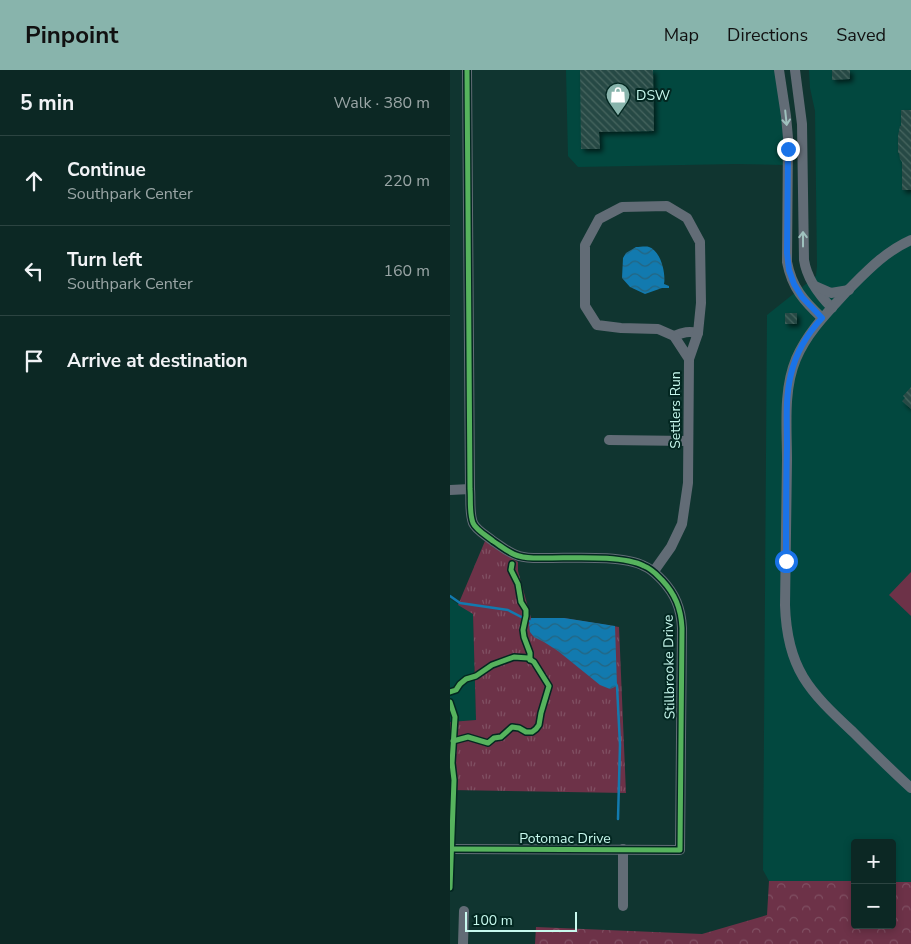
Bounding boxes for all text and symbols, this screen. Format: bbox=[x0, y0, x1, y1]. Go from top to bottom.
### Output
text: Pinpoint bbox=[25, 19, 118, 51]
text: Map bbox=[664, 23, 699, 47]
text: Directions bbox=[727, 23, 808, 47]
text: Saved bbox=[836, 23, 886, 47]
shop icon: DSW bbox=[605, 82, 631, 116]
place label: DSW bbox=[636, 86, 671, 105]
text: 5 min bbox=[20, 89, 74, 117]
text: Walk · 380 m bbox=[334, 92, 430, 114]
one-way arrow bbox=[781, 110, 791, 126]
route end bbox=[777, 138, 800, 161]
text: Continue bbox=[67, 157, 146, 183]
icon: ahead bbox=[20, 167, 48, 195]
text: 220 m bbox=[383, 170, 430, 192]
text: Southpark Center bbox=[67, 183, 193, 205]
one-way arrow bbox=[798, 231, 808, 248]
text: Turn left bbox=[67, 247, 142, 273]
icon: left bbox=[20, 257, 48, 285]
text: 160 m bbox=[383, 260, 430, 282]
text: Southpark Center bbox=[67, 273, 193, 295]
icon: arrive bbox=[20, 347, 48, 375]
text: Arrive at destination bbox=[67, 348, 248, 374]
street label: Settlers Run bbox=[666, 371, 685, 449]
route start bbox=[775, 550, 798, 573]
street label: Stillbrooke Drive bbox=[659, 614, 679, 720]
street label: Potomac Drive bbox=[519, 829, 611, 848]
map controls bbox=[851, 839, 896, 929]
button: + bbox=[851, 839, 896, 884]
button: − bbox=[851, 884, 896, 929]
scale bar bbox=[465, 909, 578, 932]
text: 100 m bbox=[472, 911, 513, 930]

